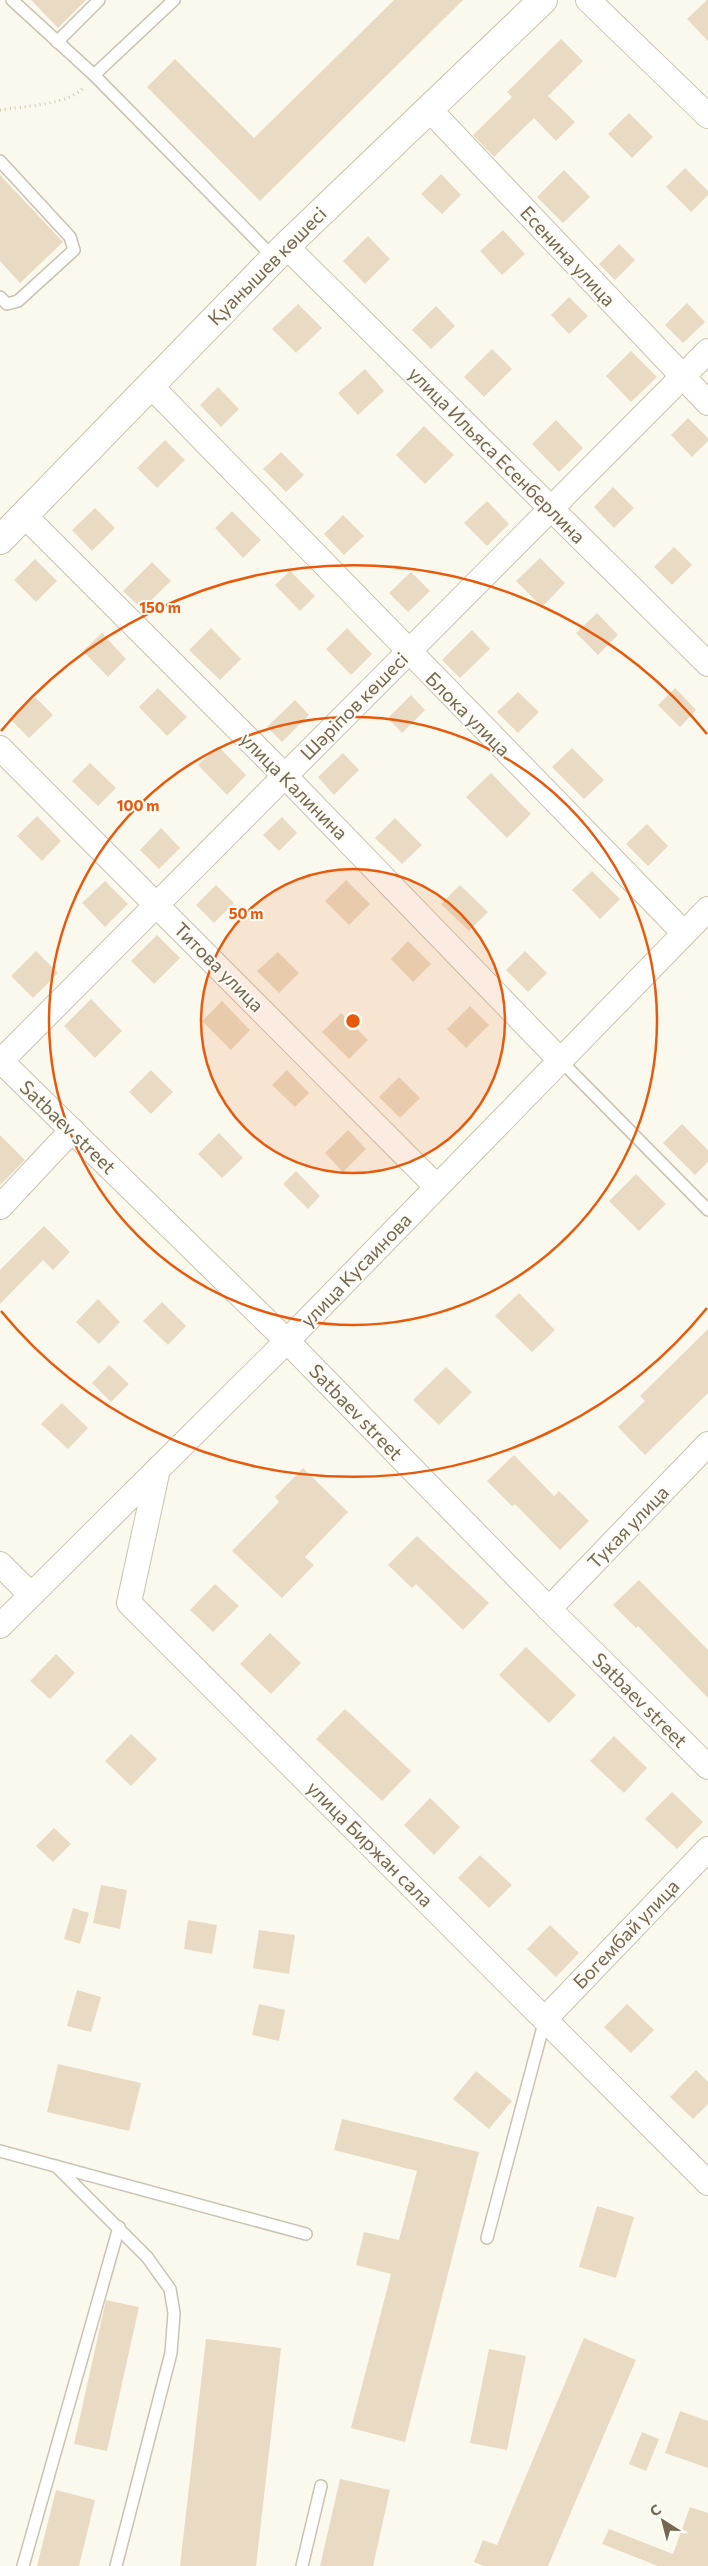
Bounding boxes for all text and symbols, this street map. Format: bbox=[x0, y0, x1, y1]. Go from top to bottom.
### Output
street label: Есенина улица bbox=[516, 201, 621, 311]
street label: Қуанышев көшесі bbox=[203, 202, 331, 330]
street label: улица Ильяса Есенберлина bbox=[404, 362, 590, 548]
text: 150 m bbox=[139, 598, 181, 616]
street label: Шәріпов көшесі bbox=[295, 647, 412, 764]
street label: Блока улица bbox=[421, 667, 515, 761]
street label: улица Калинина bbox=[236, 727, 353, 844]
text: 100 m bbox=[117, 796, 159, 814]
text: 50 m bbox=[229, 904, 263, 922]
street label: Титова улица bbox=[170, 917, 269, 1016]
centre of rings bbox=[344, 1012, 362, 1030]
street label: Satbaev street bbox=[16, 1075, 121, 1178]
street label: улица Кусаинова bbox=[295, 1208, 416, 1331]
street label: Satbaev street bbox=[305, 1359, 408, 1465]
street label: Тукая улица bbox=[582, 1480, 673, 1573]
street label: Satbaev street bbox=[588, 1647, 693, 1752]
street label: улица Биржан сала bbox=[303, 1776, 438, 1911]
street label: Богембай улица bbox=[568, 1874, 684, 1993]
north arrow bbox=[638, 2496, 688, 2546]
text: С bbox=[646, 2500, 664, 2520]

